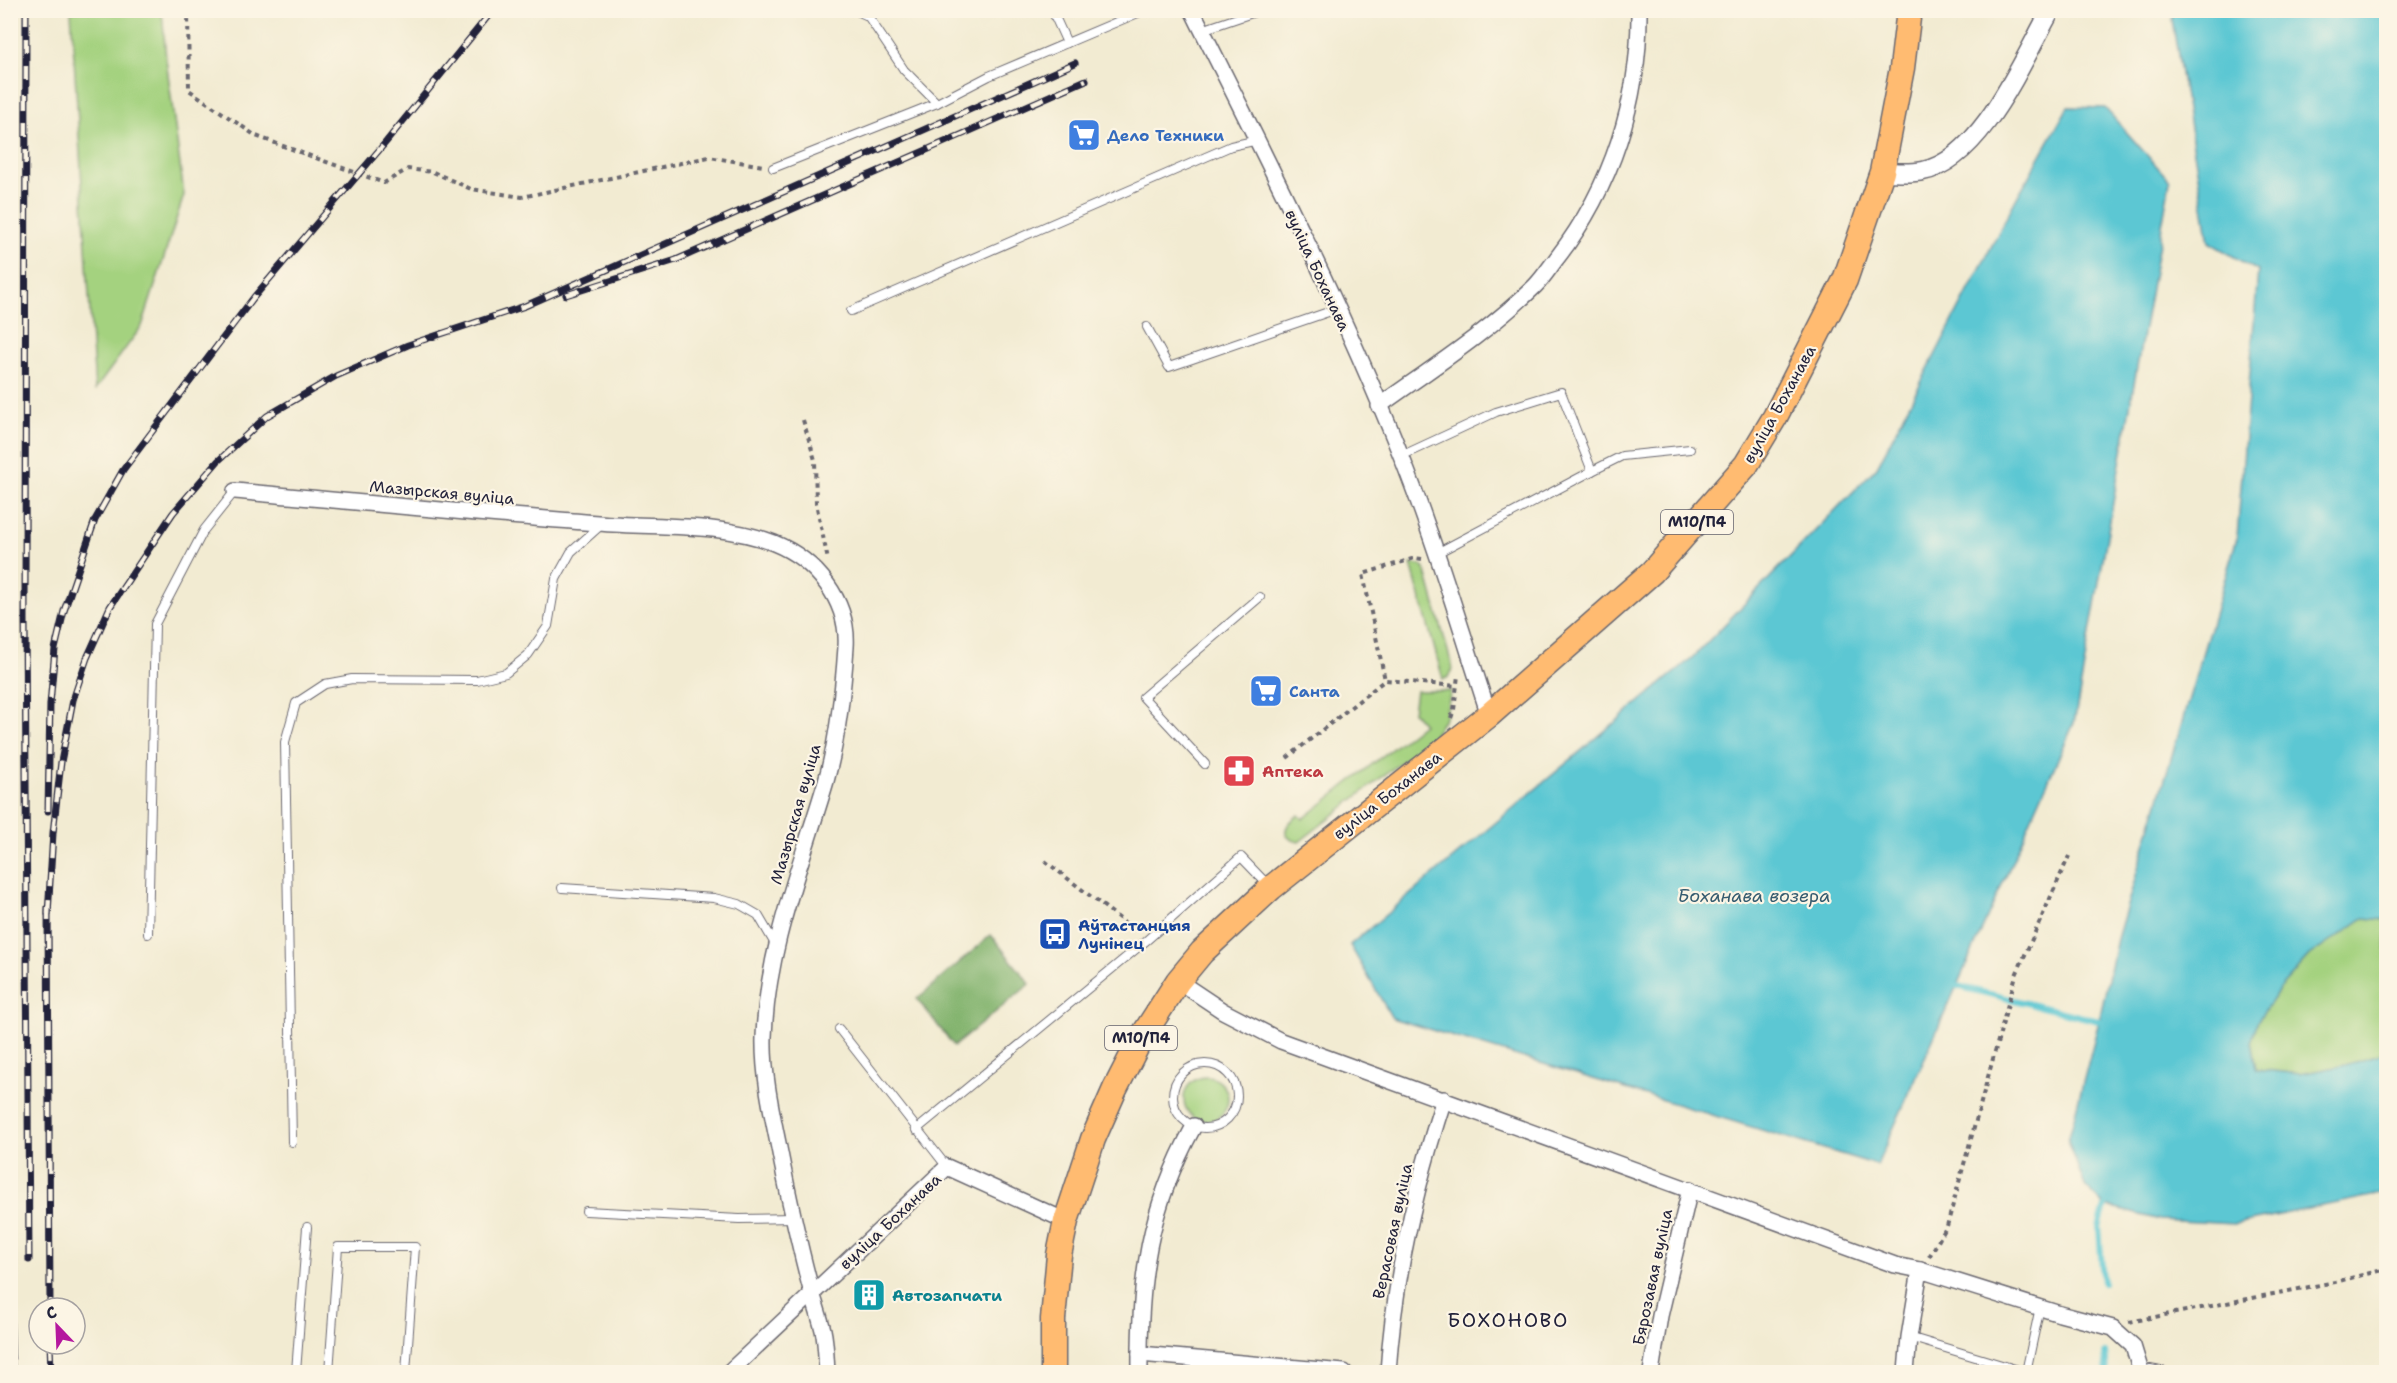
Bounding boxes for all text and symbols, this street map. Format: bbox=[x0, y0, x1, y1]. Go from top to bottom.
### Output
supermarket icon: Дело Техники bbox=[1066, 117, 1102, 153]
place label: Дело Техники bbox=[1107, 125, 1224, 146]
street label: вуліца Боханава bbox=[1280, 206, 1355, 335]
street label: вуліца Боханава bbox=[1738, 341, 1821, 467]
street label: Мазырская вуліца bbox=[369, 476, 515, 509]
road number: М10/П4 bbox=[1661, 510, 1733, 534]
supermarket icon: Санта bbox=[1248, 673, 1284, 709]
place label: Санта bbox=[1289, 681, 1340, 702]
street label: Мазырская вуліца bbox=[765, 741, 826, 887]
street label: вуліца Боханава bbox=[1329, 746, 1446, 844]
pharmacy icon: Аптека bbox=[1221, 753, 1257, 789]
place label: Аптека bbox=[1262, 761, 1323, 782]
water label: Боханава возера bbox=[1678, 884, 1830, 908]
place label: Аўтастанцыя Лунінец bbox=[1078, 915, 1191, 954]
bus stop icon: Аўтастанцыя Лунінец bbox=[1037, 916, 1073, 952]
road number: М10/П4 bbox=[1105, 1026, 1177, 1050]
street label: Верасовая вуліца bbox=[1368, 1161, 1417, 1301]
street label: вуліца Боханава bbox=[835, 1169, 946, 1274]
street label: Бярозавая вуліца bbox=[1628, 1207, 1677, 1347]
building icon: Автозапчати bbox=[851, 1277, 887, 1313]
place label: Автозапчати bbox=[892, 1285, 1002, 1306]
north arrow bbox=[27, 1296, 87, 1356]
text: С bbox=[43, 1301, 60, 1324]
district label: БОХОНОВО bbox=[1447, 1307, 1569, 1333]

